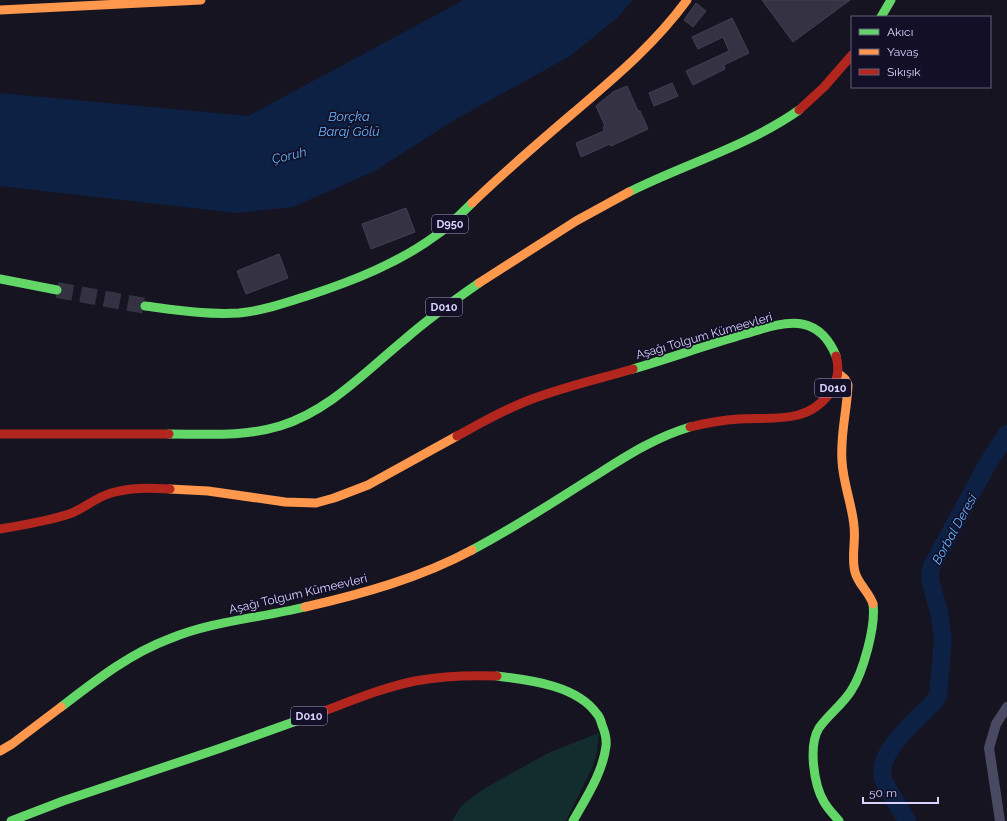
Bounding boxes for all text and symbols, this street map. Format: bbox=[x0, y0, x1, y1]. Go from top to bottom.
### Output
legend bbox=[851, 16, 991, 88]
text: Akıcı bbox=[887, 25, 913, 39]
text: Yavaş bbox=[887, 45, 919, 59]
text: Sıkışık bbox=[887, 65, 921, 79]
water label: Borçka Baraj Gölü bbox=[318, 109, 380, 139]
water label: Çoruh bbox=[270, 144, 308, 167]
road number: D950 bbox=[432, 215, 468, 233]
road number: D010 bbox=[426, 298, 462, 316]
street label: Aşağı Tolgum Kümeevleri bbox=[634, 310, 774, 362]
road number: D010 bbox=[815, 379, 851, 397]
water label: Borbal Deresi bbox=[929, 490, 981, 567]
street label: Aşağı Tolgum Kümeevleri bbox=[228, 571, 368, 617]
road number: D010 bbox=[291, 707, 327, 725]
scale bar bbox=[863, 779, 938, 805]
text: 50 m bbox=[869, 786, 897, 800]

